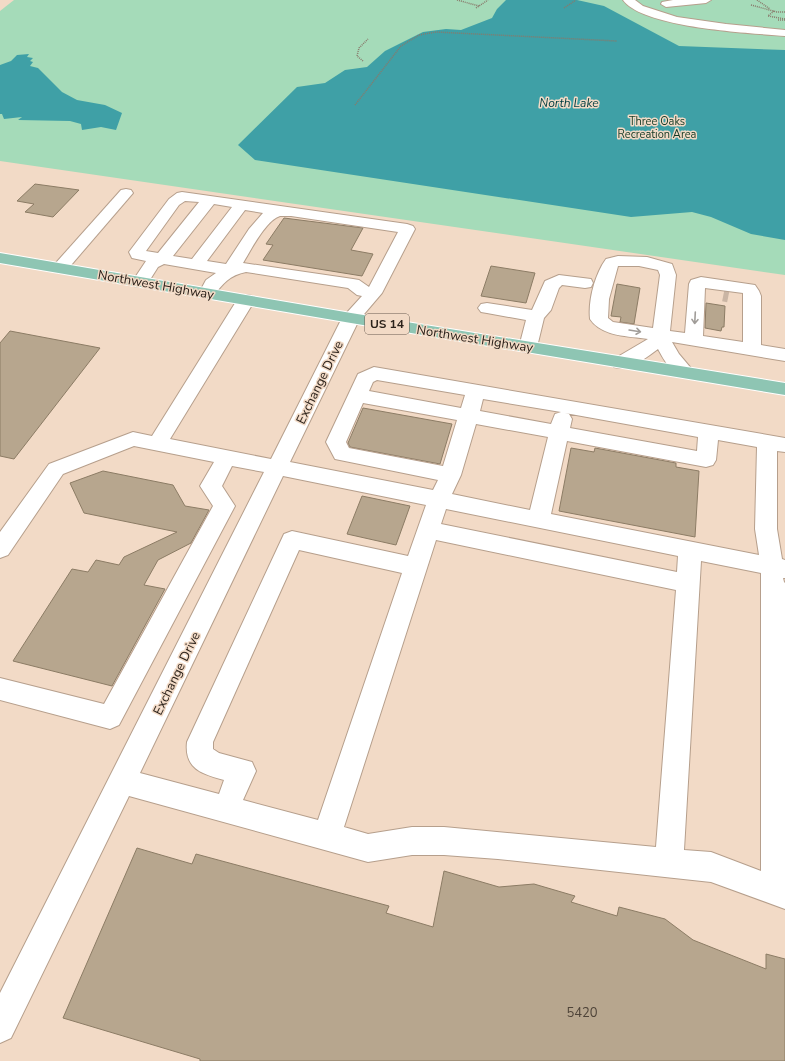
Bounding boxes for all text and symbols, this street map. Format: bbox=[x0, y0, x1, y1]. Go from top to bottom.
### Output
water label: North Lake bbox=[539, 95, 599, 111]
park label: Three Oaks Recreation Area bbox=[618, 114, 697, 142]
street label: Northwest Highway bbox=[96, 266, 216, 304]
one-way arrow bbox=[691, 311, 698, 324]
road number: US 14 bbox=[365, 314, 409, 334]
street label: Northwest Highway bbox=[415, 321, 535, 357]
one-way arrow bbox=[628, 327, 641, 335]
street label: Exchange Drive bbox=[292, 338, 348, 427]
street label: Exchange Drive bbox=[149, 629, 205, 718]
house number: 5420 bbox=[566, 1004, 598, 1022]

